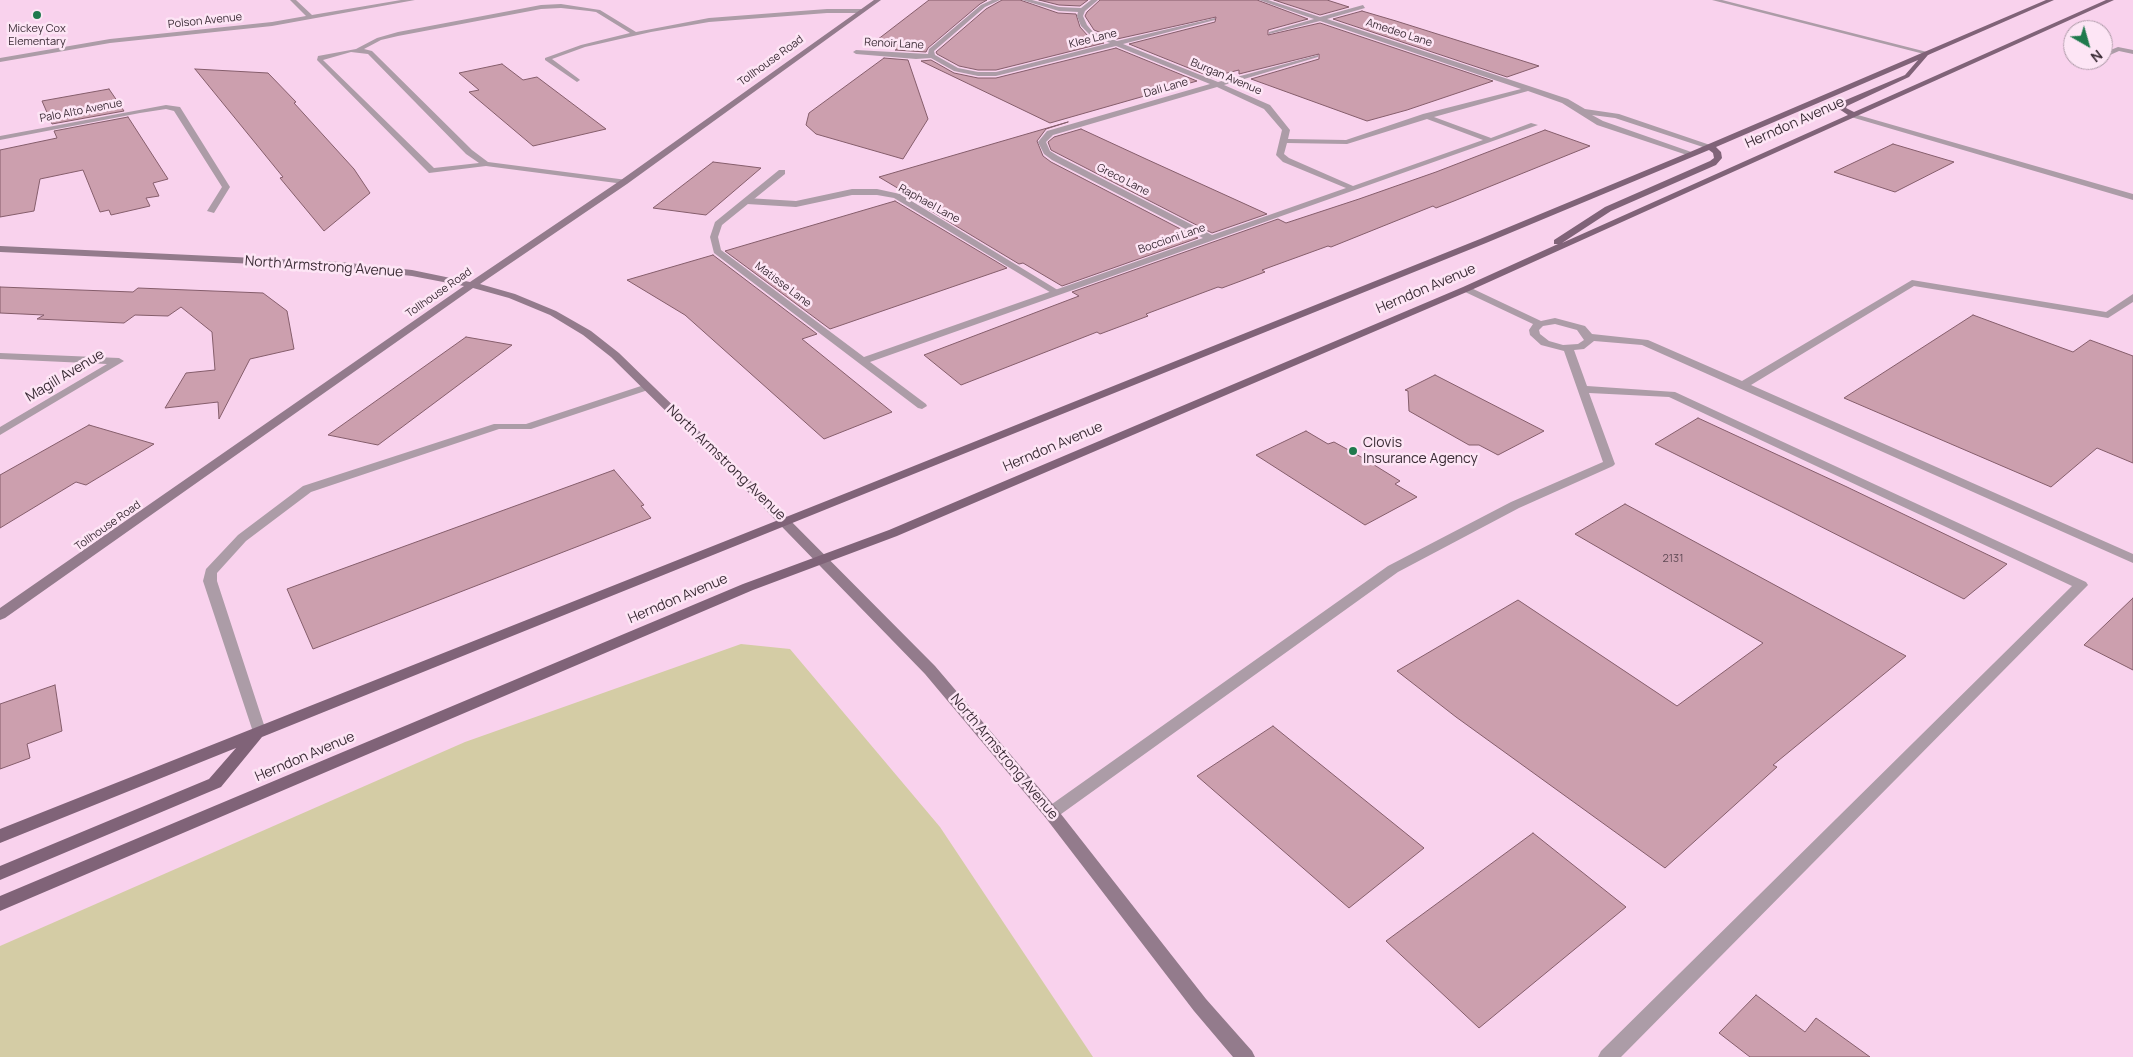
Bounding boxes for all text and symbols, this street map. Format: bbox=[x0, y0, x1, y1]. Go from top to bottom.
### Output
marker: Mickey Cox Elementary bbox=[31, 9, 43, 21]
street label: Polson Avenue bbox=[167, 11, 243, 31]
street label: Amedeo Lane bbox=[1364, 16, 1434, 50]
north arrow bbox=[2063, 20, 2113, 70]
place label: Mickey Cox Elementary bbox=[8, 22, 66, 48]
street label: Klee Lane bbox=[1068, 27, 1118, 51]
street label: Tollhouse Road bbox=[736, 33, 806, 89]
street label: Renoir Lane bbox=[864, 36, 924, 52]
text: N bbox=[2087, 46, 2107, 67]
street label: Burgan Avenue bbox=[1188, 56, 1264, 98]
street label: Dali Lane bbox=[1142, 75, 1190, 101]
street label: Herndon Avenue bbox=[1743, 94, 1847, 152]
street label: Palo Alto Avenue bbox=[39, 97, 123, 125]
street label: Greco Lane bbox=[1094, 161, 1152, 199]
street label: Raphael Lane bbox=[896, 182, 962, 226]
street label: Boccioni Lane bbox=[1137, 221, 1207, 257]
street label: North Armstrong Avenue bbox=[244, 253, 404, 281]
street label: Matisse Lane bbox=[752, 260, 814, 310]
street label: Herndon Avenue bbox=[1374, 260, 1478, 318]
street label: Tollhouse Road bbox=[404, 265, 474, 321]
street label: Magill Avenue bbox=[23, 346, 107, 406]
street label: North Armstrong Avenue bbox=[663, 402, 789, 524]
street label: Herndon Avenue bbox=[1001, 418, 1105, 476]
place label: Clovis Insurance Agency bbox=[1363, 435, 1478, 468]
marker: Clovis Insurance Agency bbox=[1347, 445, 1359, 457]
street label: Tollhouse Road bbox=[73, 498, 143, 554]
house number: 2131 bbox=[1663, 552, 1683, 566]
street label: Herndon Avenue bbox=[626, 570, 730, 628]
street label: North Armstrong Avenue bbox=[946, 691, 1062, 823]
street label: Herndon Avenue bbox=[253, 728, 357, 786]

